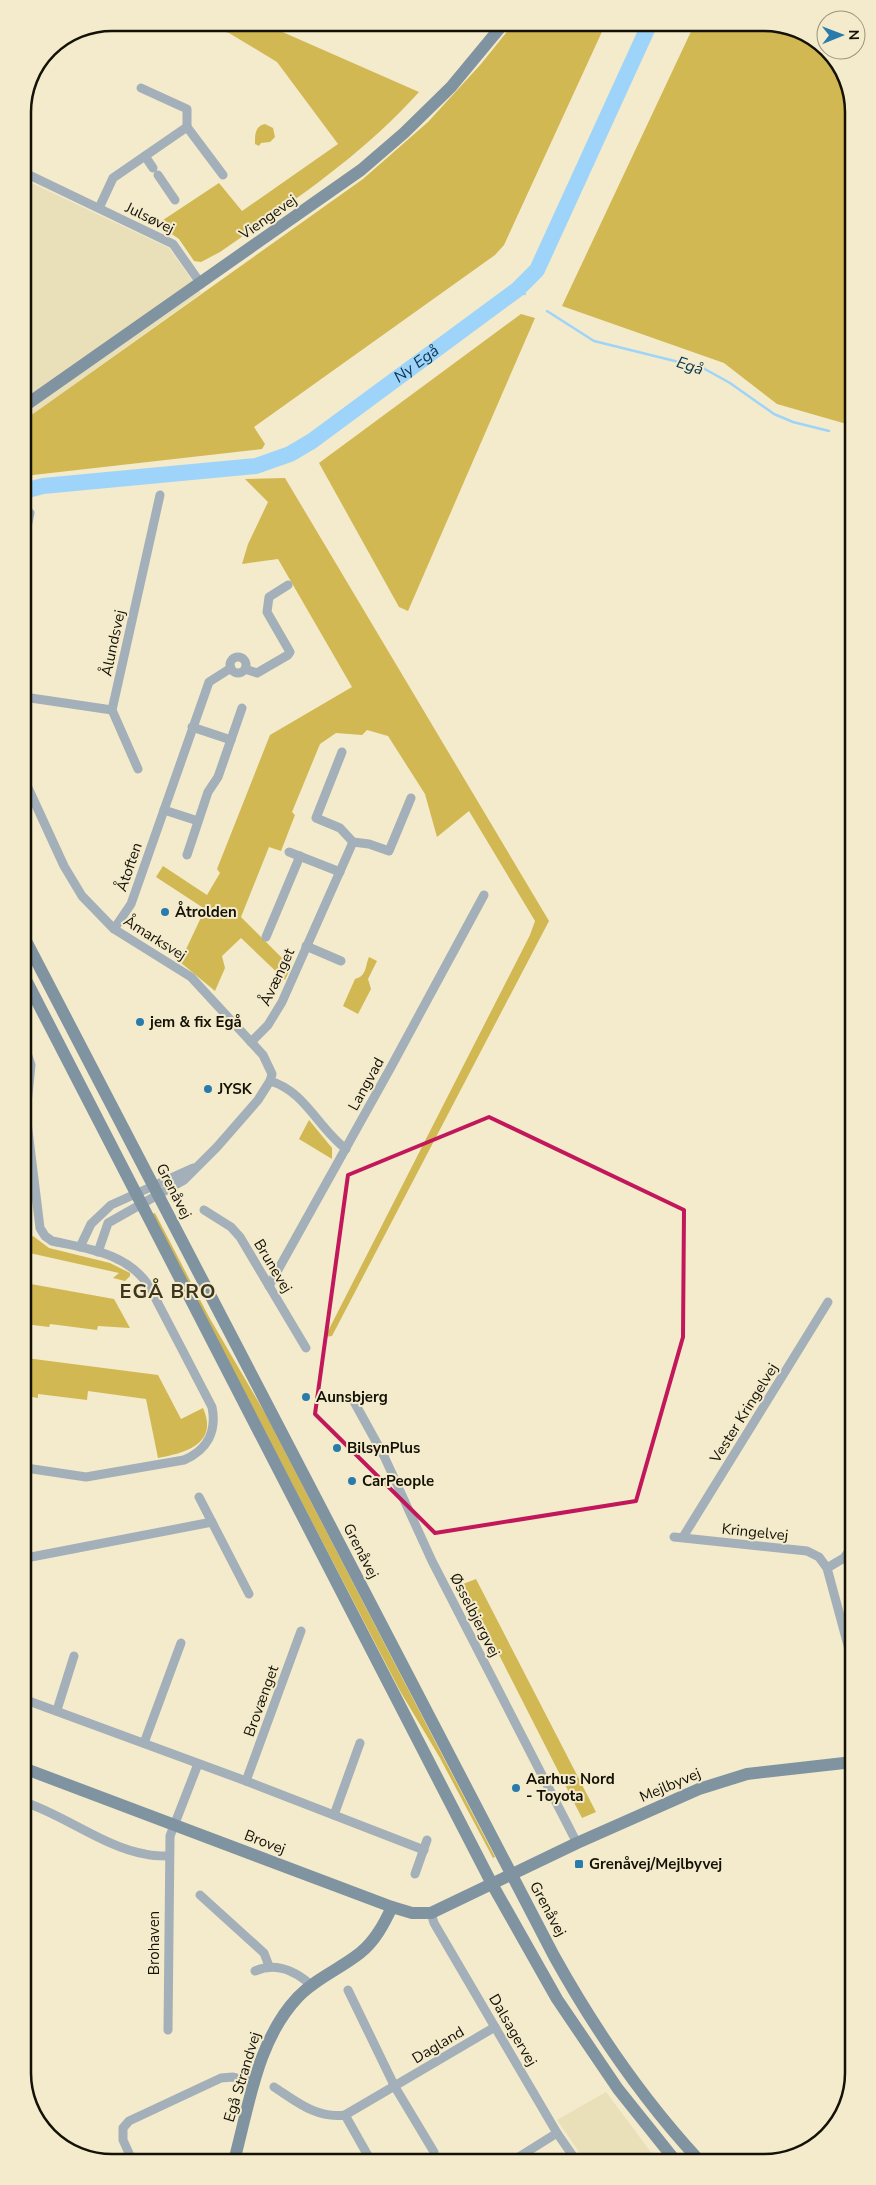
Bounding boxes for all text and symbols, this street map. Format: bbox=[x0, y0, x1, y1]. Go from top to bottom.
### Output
north arrow bbox=[816, 10, 866, 60]
text: N bbox=[844, 29, 863, 40]
street label: Viengevej bbox=[234, 190, 301, 245]
street label: Julsøvej bbox=[121, 197, 178, 238]
water label: Ny Egå bbox=[389, 340, 444, 388]
water label: Egå bbox=[674, 351, 706, 381]
street label: Ålundsvej bbox=[95, 608, 130, 678]
street label: Åtoften bbox=[110, 840, 147, 894]
place label: Åtrolden bbox=[175, 901, 237, 922]
marker: Åtrolden bbox=[159, 906, 171, 918]
street label: Åmarksvej bbox=[120, 910, 191, 965]
street label: Åvænget bbox=[254, 944, 299, 1009]
place label: jem & fix Egå bbox=[149, 1012, 242, 1032]
marker: jem & fix Egå bbox=[134, 1016, 146, 1028]
street label: Langvad bbox=[343, 1054, 389, 1114]
place label: JYSK bbox=[217, 1079, 253, 1099]
marker: JYSK bbox=[202, 1083, 214, 1095]
street label: Grenåvej bbox=[152, 1160, 196, 1222]
street label: Brunevej bbox=[249, 1235, 297, 1297]
district label: EGÅ BRO bbox=[120, 1278, 217, 1305]
street label: Vester Kringelvej bbox=[705, 1359, 783, 1467]
place label: Aunsbjerg bbox=[316, 1387, 388, 1407]
marker: Aunsbjerg bbox=[300, 1391, 312, 1403]
place label: BilsynPlus bbox=[347, 1438, 420, 1458]
marker: BilsynPlus bbox=[331, 1442, 343, 1454]
place label: CarPeople bbox=[362, 1471, 434, 1491]
marker: CarPeople bbox=[346, 1475, 358, 1487]
street label: Kringelvej bbox=[721, 1519, 789, 1545]
street label: Grenåvej bbox=[339, 1520, 383, 1582]
street label: Øsselbjergvej bbox=[445, 1570, 505, 1660]
street label: Brovænget bbox=[239, 1662, 283, 1740]
street label: Mejlbyvej bbox=[636, 1763, 704, 1807]
place label: Aarhus Nord - Toyota bbox=[526, 1769, 615, 1806]
marker: Aarhus Nord - Toyota bbox=[510, 1782, 522, 1794]
street label: Brovej bbox=[241, 1825, 289, 1859]
place label: Grenåvej/Mejlbyvej bbox=[589, 1854, 722, 1874]
marker: Grenåvej/Mejlbyvej bbox=[573, 1858, 585, 1870]
street label: Grenåvej bbox=[525, 1878, 571, 1940]
street label: Brohaven bbox=[144, 1911, 164, 1975]
street label: Dalsagervej bbox=[484, 1990, 542, 2070]
street label: Dagland bbox=[408, 2022, 468, 2068]
street label: Egå Strandvej bbox=[219, 2029, 265, 2125]

